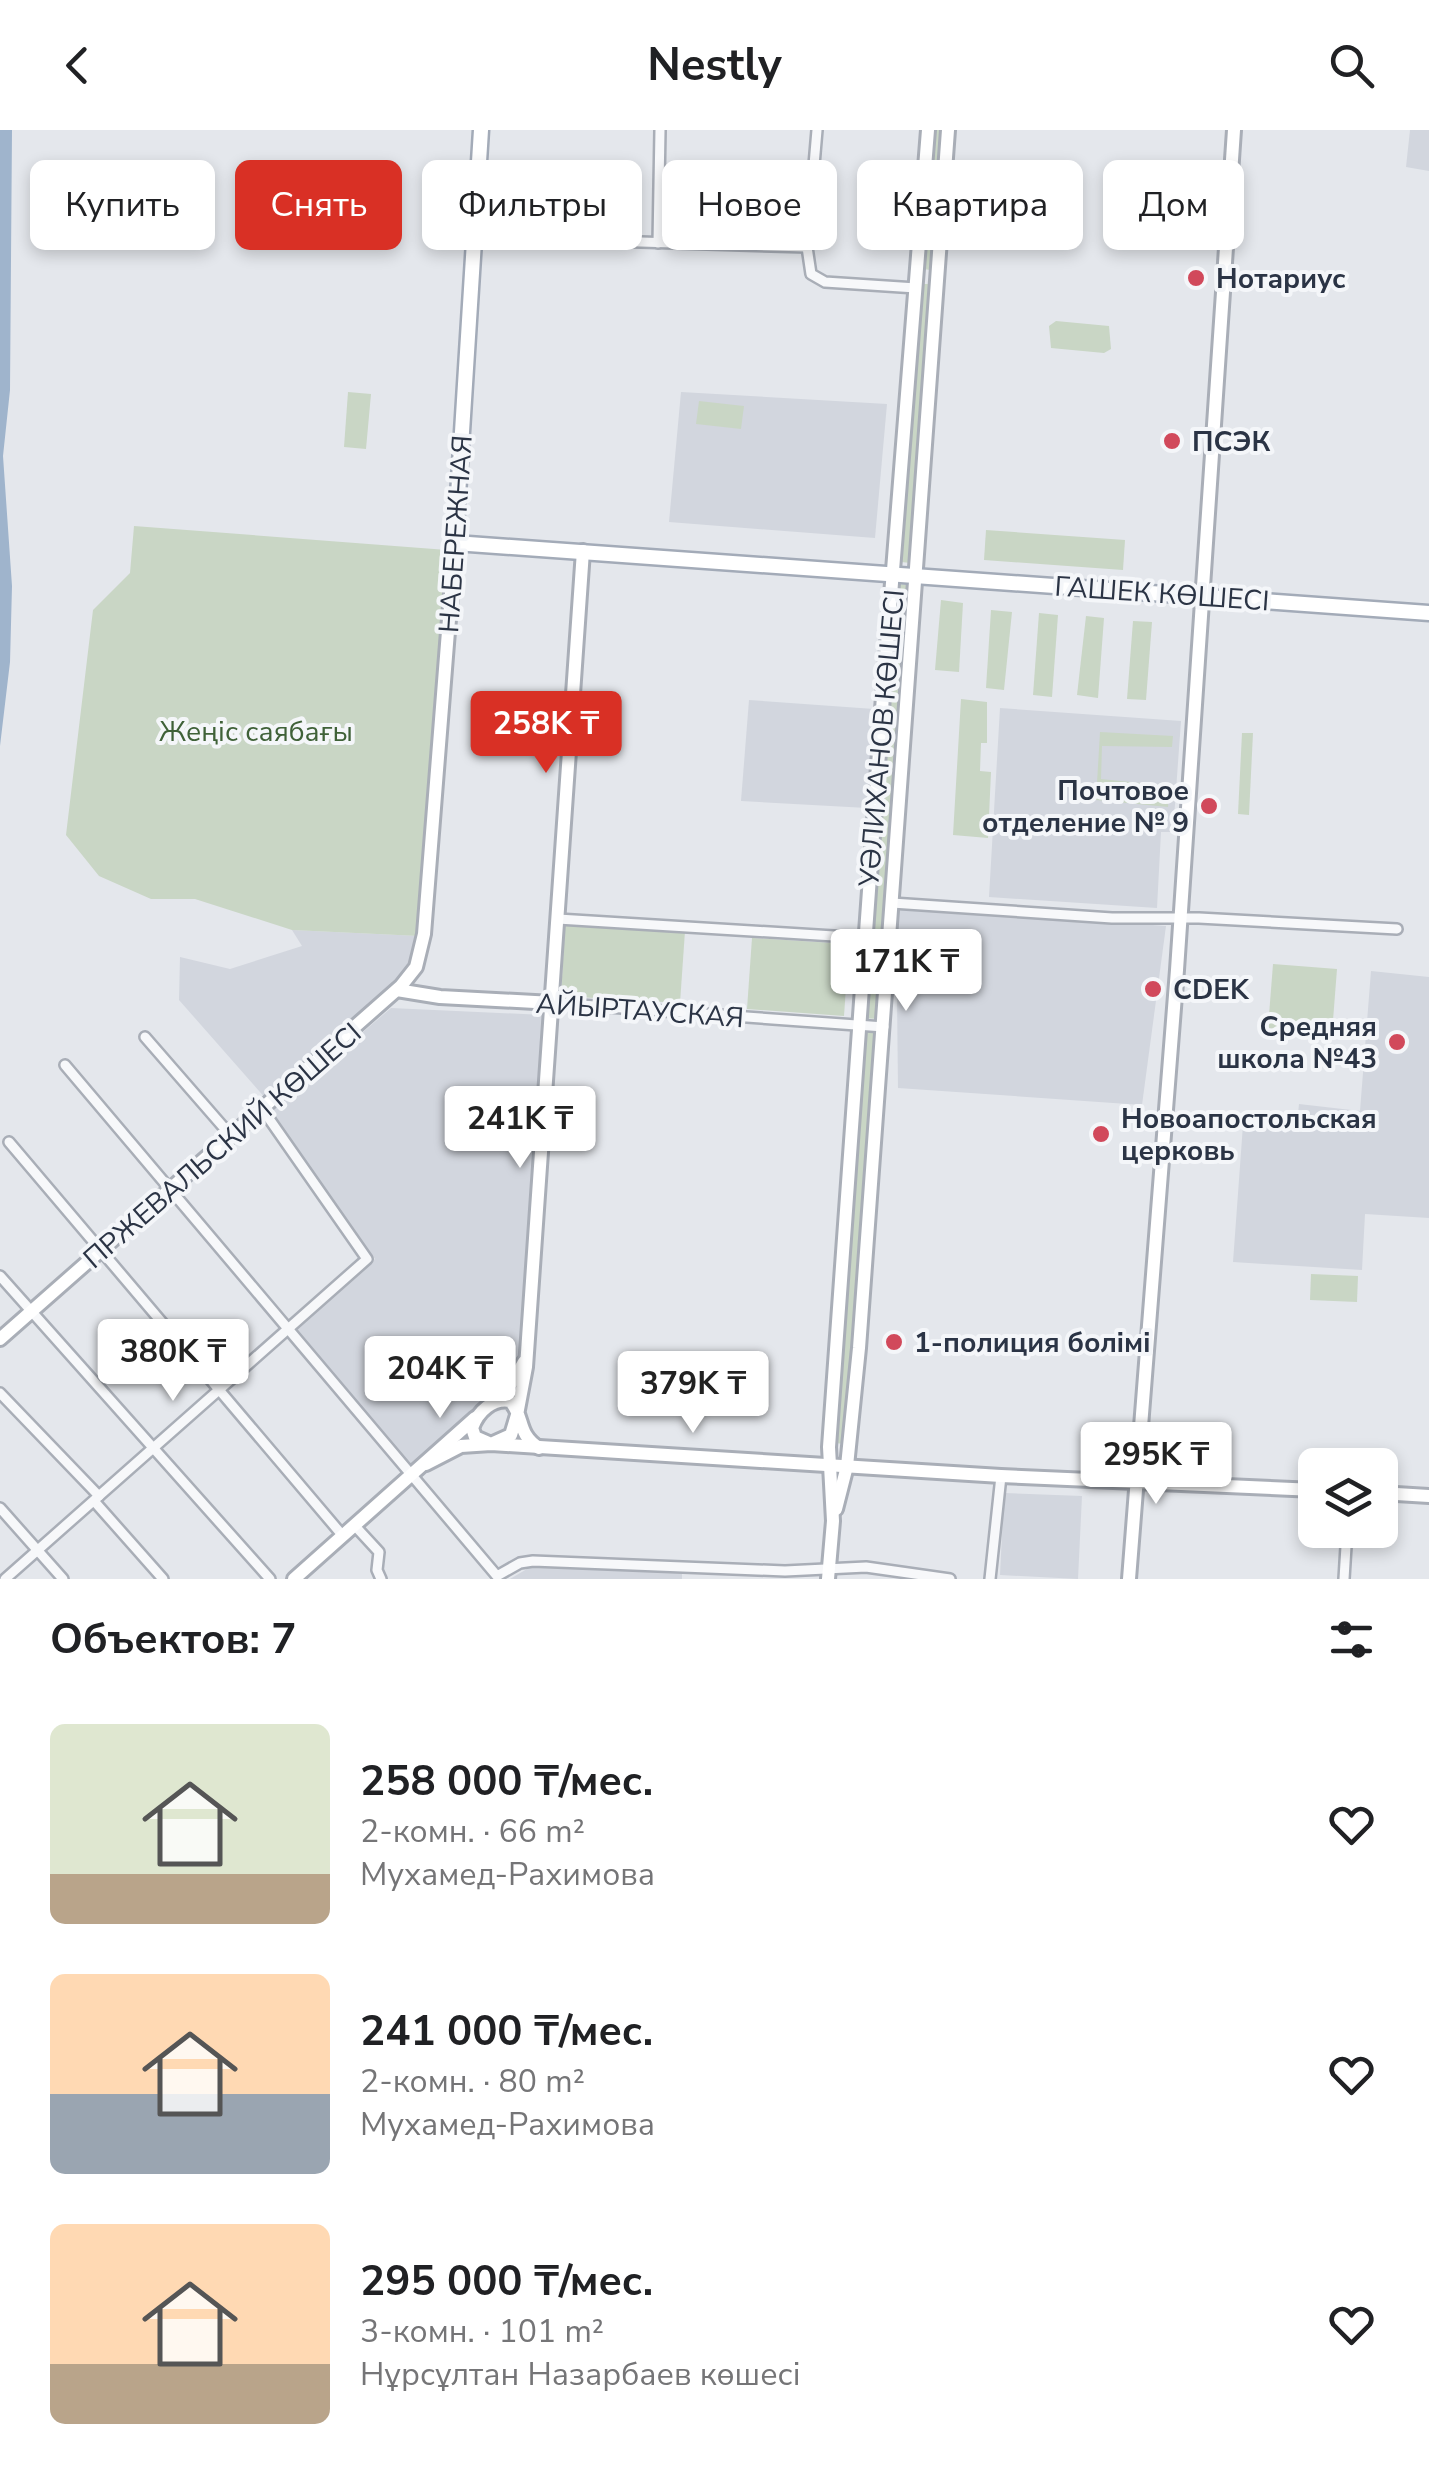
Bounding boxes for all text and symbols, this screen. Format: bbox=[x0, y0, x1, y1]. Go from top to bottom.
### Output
text: Nestly bbox=[647, 35, 782, 96]
icon: back bbox=[50, 38, 105, 93]
icon: search bbox=[1324, 38, 1379, 93]
chip: Купить bbox=[30, 160, 215, 250]
chip: Снять bbox=[235, 160, 402, 250]
chip: Фильтры bbox=[422, 160, 642, 250]
chip: Новое bbox=[662, 160, 837, 250]
chip: Квартира bbox=[857, 160, 1083, 250]
chip: Дом bbox=[1103, 160, 1244, 250]
place label: Нотариус bbox=[1216, 260, 1346, 298]
marker: Нотариус bbox=[1185, 267, 1207, 289]
place label: ПСЭК bbox=[1192, 423, 1271, 461]
marker: ПСЭК bbox=[1161, 430, 1183, 452]
street label: НАБЕРЕЖНАЯ bbox=[430, 434, 482, 634]
street label: ГАШЕК КӨШЕСІ bbox=[1053, 568, 1271, 620]
street label: УӘЛИХАНОВ КӨШЕСІ bbox=[850, 588, 914, 889]
pin: 258K ₸ bbox=[465, 691, 627, 776]
text: 258K ₸ bbox=[493, 702, 599, 745]
park label: Жеңіс саябағы bbox=[159, 713, 353, 751]
place label: Почтовое отделение № 9 bbox=[982, 772, 1189, 842]
marker: Почтовое отделение № 9 bbox=[1198, 795, 1220, 817]
pin: 171K ₸ bbox=[825, 929, 987, 1014]
text: 171K ₸ bbox=[853, 940, 959, 983]
place label: CDEK bbox=[1173, 971, 1250, 1009]
marker: CDEK bbox=[1142, 978, 1164, 1000]
street label: АЙЫРТАУСКАЯ bbox=[535, 985, 745, 1037]
place label: Средняя школа №43 bbox=[1217, 1008, 1377, 1078]
street label: ПРЖЕВАЛЬСКИЙ КӨШЕСІ bbox=[75, 1014, 370, 1277]
marker: Средняя школа №43 bbox=[1386, 1031, 1408, 1053]
pin: 241K ₸ bbox=[439, 1086, 601, 1171]
text: 241K ₸ bbox=[467, 1097, 573, 1140]
place label: Новоапостольская церковь bbox=[1121, 1100, 1377, 1170]
marker: Новоапостольская церковь bbox=[1090, 1123, 1112, 1145]
pin: 380K ₸ bbox=[92, 1319, 254, 1404]
place label: 1-полиция болiмi bbox=[914, 1324, 1150, 1362]
text: 380K ₸ bbox=[120, 1330, 226, 1373]
marker: 1-полиция болiмi bbox=[883, 1331, 905, 1353]
pin: 204K ₸ bbox=[359, 1336, 521, 1421]
text: 204K ₸ bbox=[387, 1347, 493, 1390]
pin: 379K ₸ bbox=[612, 1351, 774, 1436]
text: 379K ₸ bbox=[640, 1362, 746, 1405]
pin: 295K ₸ bbox=[1075, 1422, 1237, 1507]
text: 295K ₸ bbox=[1103, 1433, 1209, 1476]
map controls bbox=[1298, 1448, 1398, 1548]
button: layers bbox=[1298, 1448, 1398, 1548]
text: Объектов: 7 bbox=[50, 1611, 296, 1668]
icon: filters bbox=[1324, 1612, 1379, 1667]
text: 258 000 ₸/мес. bbox=[360, 1753, 653, 1810]
icon: home bbox=[130, 1764, 250, 1884]
icon: heart bbox=[1324, 1797, 1379, 1852]
text: 2-комн. · 66 m² bbox=[360, 1810, 585, 1853]
text: Мухамед-Рахимова bbox=[360, 1853, 655, 1896]
text: 241 000 ₸/мес. bbox=[360, 2003, 653, 2060]
icon: home bbox=[130, 2014, 250, 2134]
icon: heart bbox=[1324, 2047, 1379, 2102]
text: 2-комн. · 80 m² bbox=[360, 2060, 585, 2103]
text: Мухамед-Рахимова bbox=[360, 2103, 655, 2146]
text: 295 000 ₸/мес. bbox=[360, 2253, 653, 2310]
icon: home bbox=[130, 2264, 250, 2384]
icon: heart bbox=[1324, 2297, 1379, 2352]
text: 3-комн. · 101 m² bbox=[360, 2310, 604, 2353]
text: Нұрсұлтан Назарбаев көшесі bbox=[360, 2353, 800, 2396]

